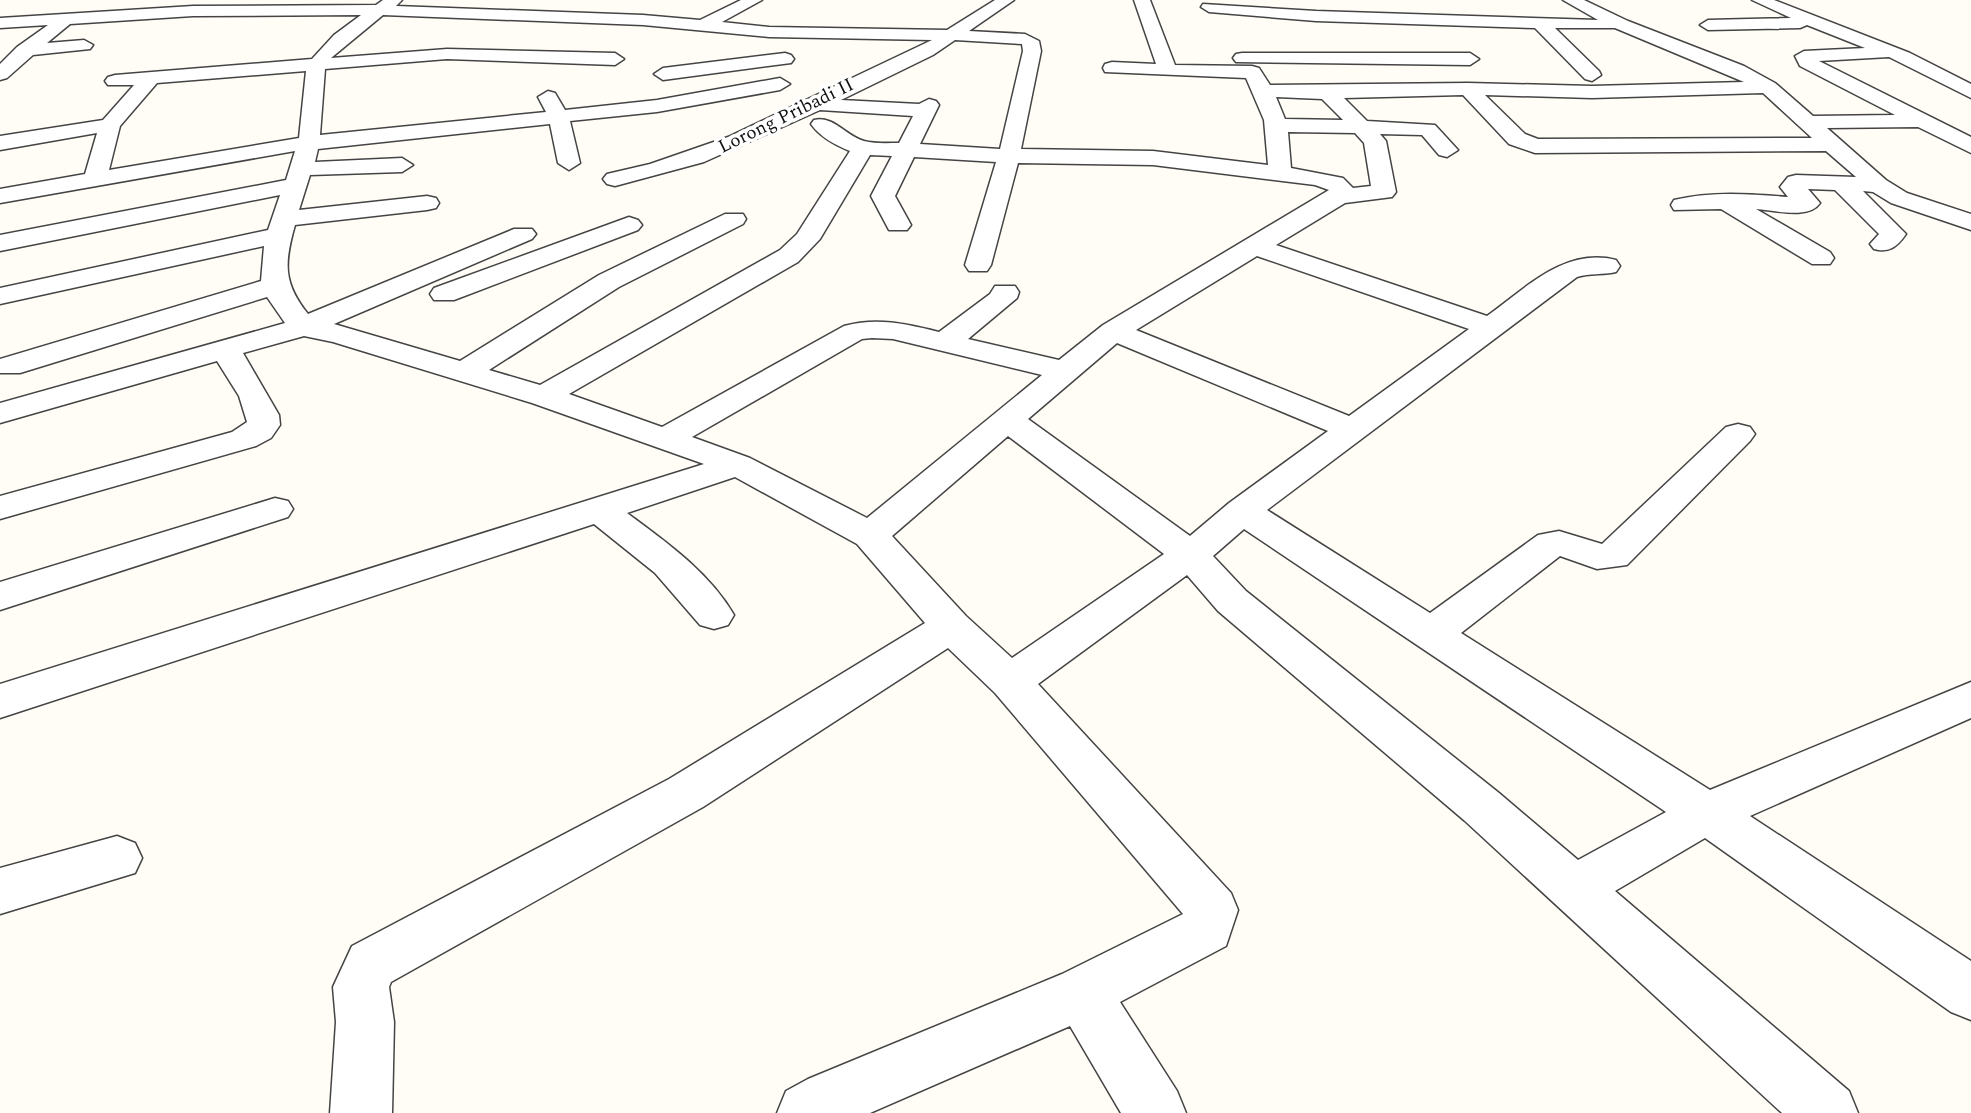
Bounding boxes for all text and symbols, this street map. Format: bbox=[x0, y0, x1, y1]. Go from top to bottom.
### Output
street label: Lorong Pribadi II bbox=[713, 71, 859, 161]

